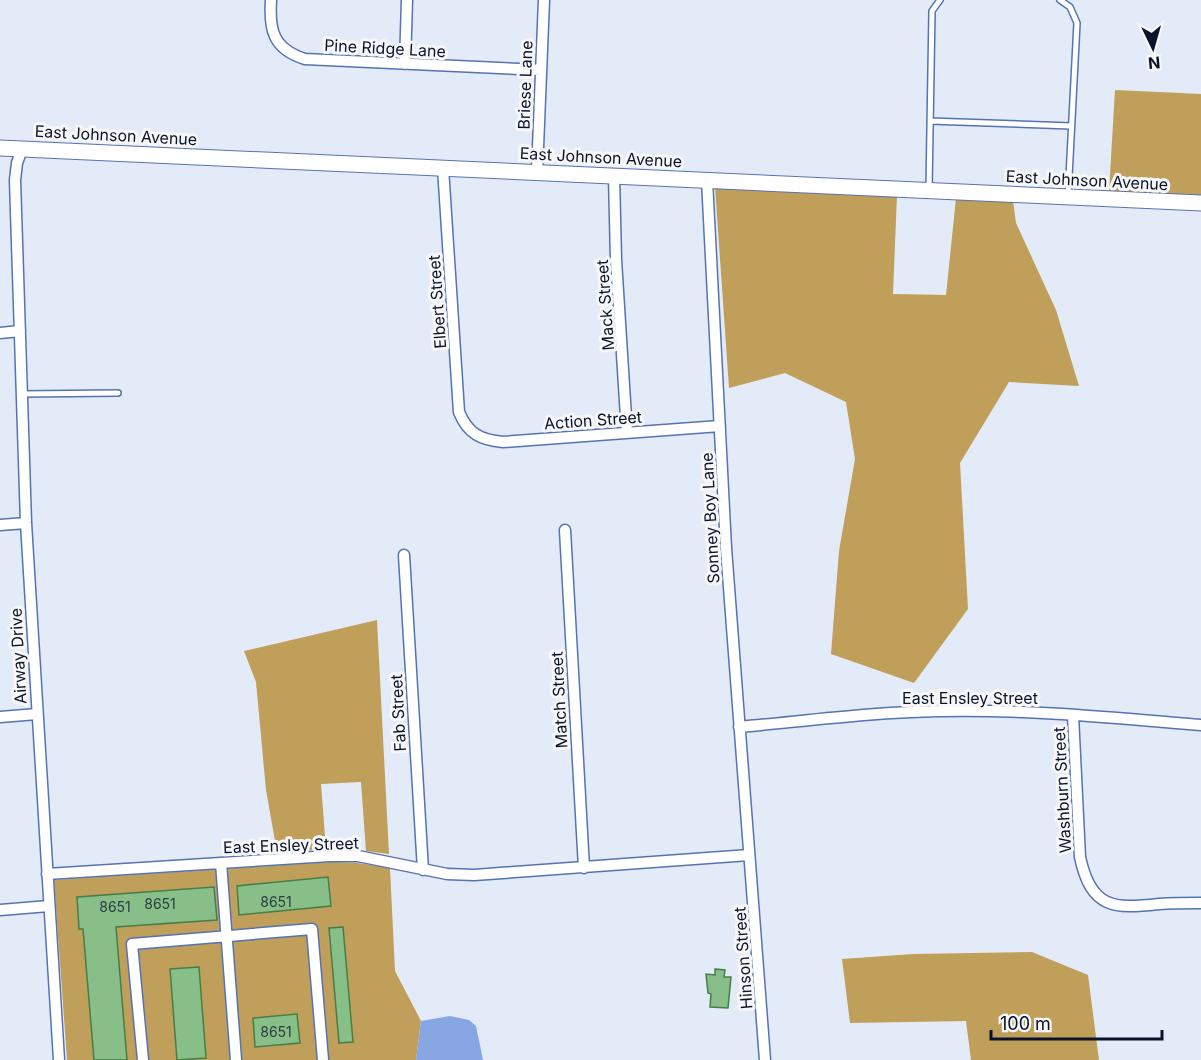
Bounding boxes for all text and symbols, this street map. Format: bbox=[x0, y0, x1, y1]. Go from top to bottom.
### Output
north arrow bbox=[1123, 18, 1183, 78]
street label: Pine Ridge Lane bbox=[324, 35, 446, 61]
street label: Briese Lane bbox=[513, 40, 537, 130]
text: N bbox=[1147, 52, 1161, 73]
street label: East Johnson Avenue bbox=[34, 121, 198, 149]
street label: East Johnson Avenue bbox=[519, 143, 683, 171]
street label: East Johnson Avenue bbox=[1005, 166, 1169, 194]
street label: Elbert Street bbox=[424, 255, 450, 349]
street label: Mack Street bbox=[592, 259, 618, 351]
street label: Action Street bbox=[543, 407, 643, 433]
street label: Sonney Boy Lane bbox=[697, 452, 723, 584]
street label: Airway Drive bbox=[5, 607, 31, 705]
street label: Match Street bbox=[546, 651, 572, 749]
street label: Fab Street bbox=[386, 674, 410, 752]
street label: East Ensley Street bbox=[902, 688, 1038, 708]
street label: Washburn Street bbox=[1049, 726, 1075, 854]
street label: East Ensley Street bbox=[223, 833, 359, 857]
house number: 8651 bbox=[260, 893, 292, 910]
house number: 8651 bbox=[144, 895, 176, 912]
house number: 8651 bbox=[99, 898, 131, 915]
street label: Hinson Street bbox=[729, 906, 757, 1010]
scale bar bbox=[991, 1003, 1162, 1041]
text: 100 m bbox=[1000, 1013, 1051, 1034]
house number: 8651 bbox=[260, 1023, 292, 1040]

